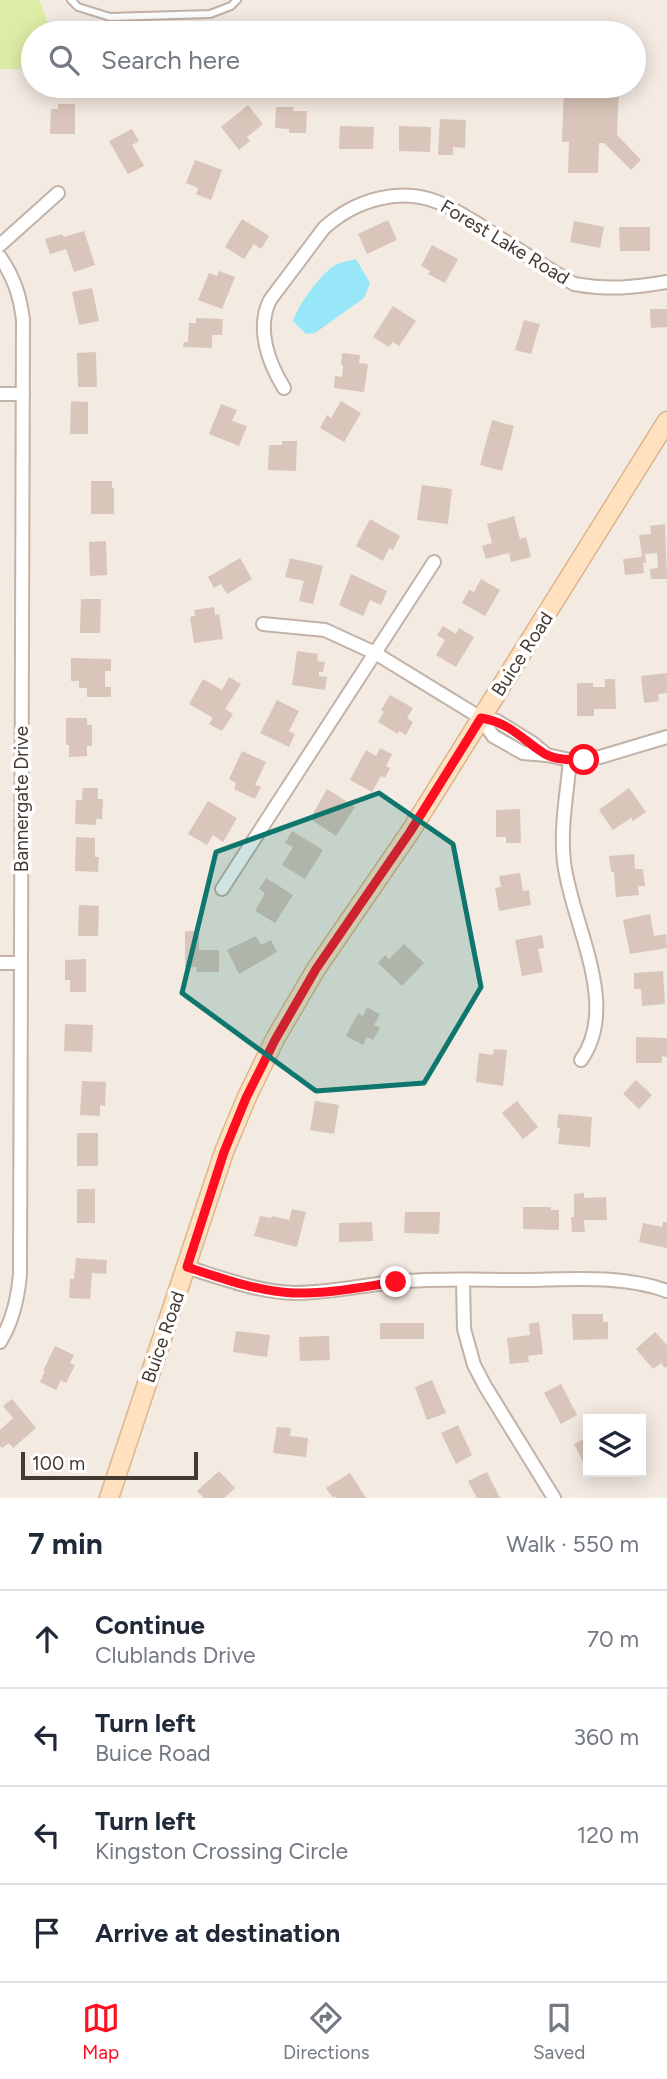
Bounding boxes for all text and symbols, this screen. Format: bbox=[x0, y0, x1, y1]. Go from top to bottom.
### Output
search box bbox=[21, 21, 646, 98]
icon: search bbox=[45, 41, 83, 79]
text: Search here bbox=[101, 44, 240, 76]
street label: Forest Lake Road bbox=[436, 195, 574, 289]
street label: Buice Road bbox=[486, 608, 558, 700]
street label: Bannergate Drive bbox=[10, 726, 33, 872]
route start bbox=[568, 744, 599, 775]
route end bbox=[380, 1266, 411, 1297]
street label: Buice Road bbox=[137, 1288, 189, 1386]
map controls bbox=[583, 1414, 646, 1477]
button: layers bbox=[583, 1414, 646, 1477]
scale bar bbox=[21, 1449, 198, 1481]
text: 100 m bbox=[32, 1452, 85, 1475]
text: 7 min bbox=[28, 1525, 103, 1562]
text: Walk · 550 m bbox=[506, 1530, 639, 1558]
text: Continue bbox=[95, 1609, 205, 1641]
icon: ahead bbox=[28, 1620, 66, 1658]
text: 70 m bbox=[587, 1625, 639, 1653]
text: Clublands Drive bbox=[95, 1641, 256, 1669]
text: Turn left bbox=[95, 1707, 196, 1739]
icon: left bbox=[28, 1718, 66, 1756]
text: 360 m bbox=[573, 1723, 639, 1751]
text: Buice Road bbox=[95, 1739, 211, 1767]
text: Turn left bbox=[95, 1805, 196, 1837]
icon: left bbox=[28, 1816, 66, 1854]
text: 120 m bbox=[577, 1821, 639, 1849]
text: Kingston Crossing Circle bbox=[95, 1837, 348, 1865]
icon: arrive bbox=[28, 1914, 66, 1952]
text: Arrive at destination bbox=[95, 1917, 340, 1949]
tab: Map bbox=[82, 1999, 120, 2064]
tab: Directions bbox=[283, 1999, 370, 2064]
tab: Saved bbox=[533, 1999, 585, 2064]

